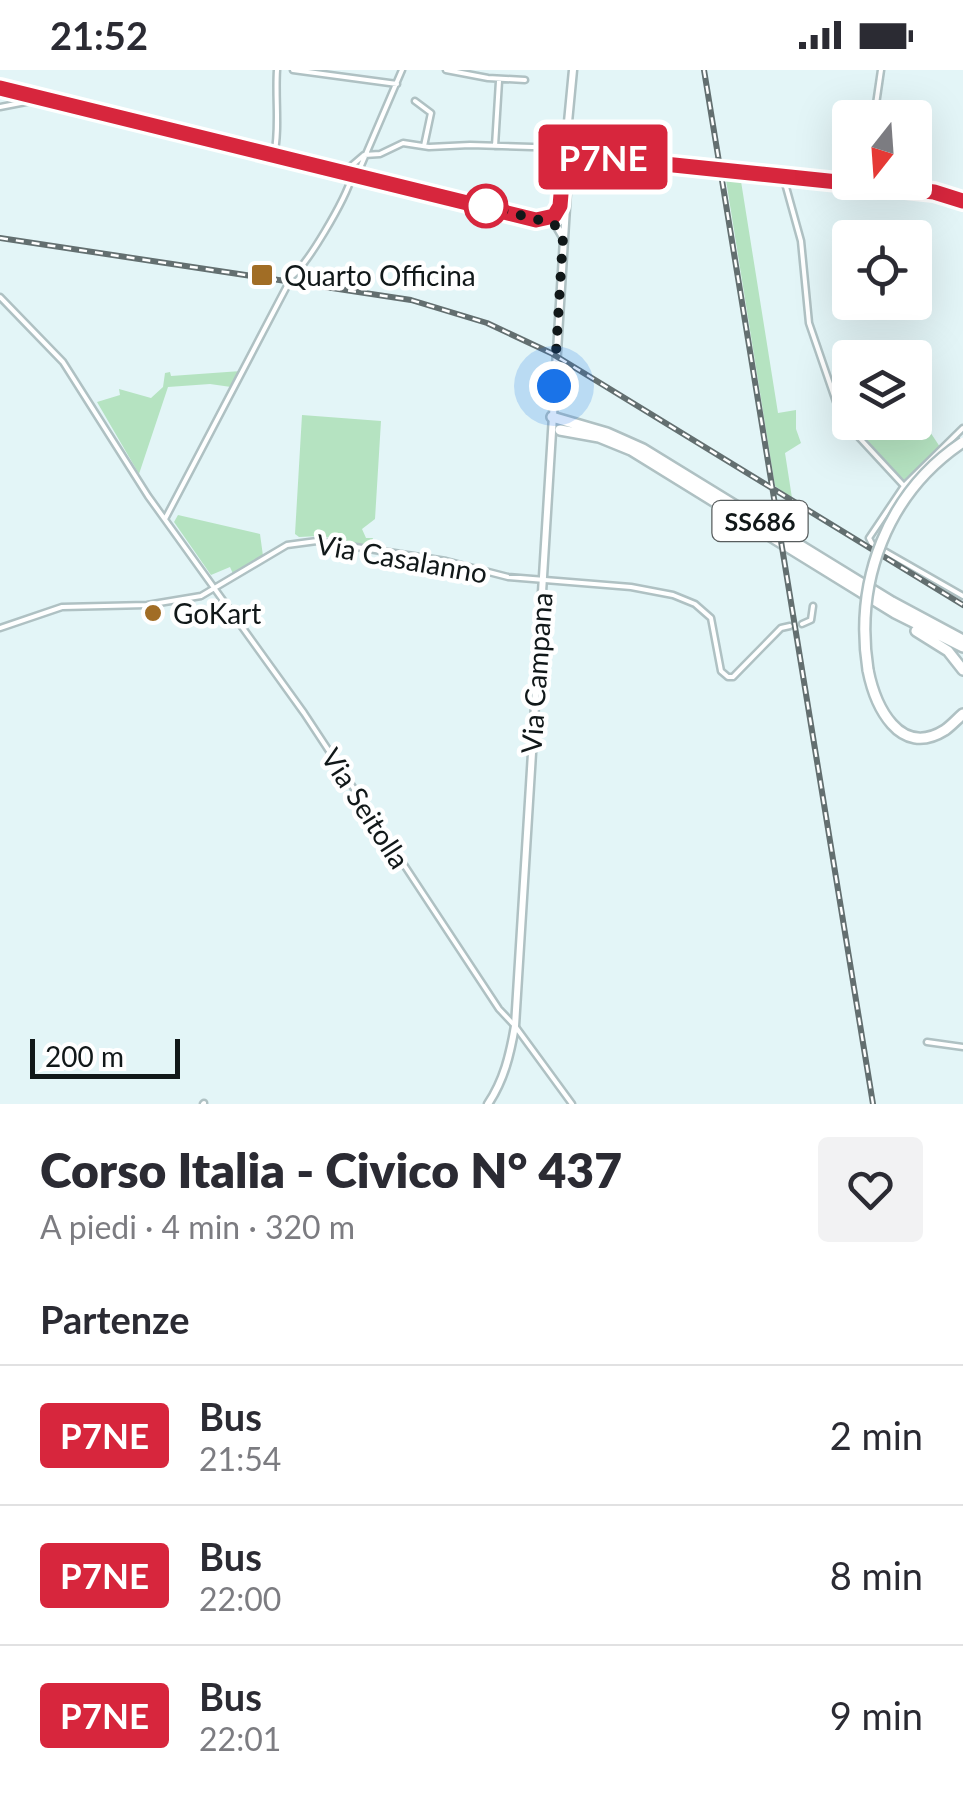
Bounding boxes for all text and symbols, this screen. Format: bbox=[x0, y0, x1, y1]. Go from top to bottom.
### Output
text: 21:52 bbox=[50, 12, 148, 58]
north arrow bbox=[832, 100, 932, 200]
map controls bbox=[832, 100, 932, 440]
line badge: P7NE bbox=[533, 124, 673, 190]
text: P7NE bbox=[558, 136, 648, 178]
unlabelled marker bbox=[465, 185, 507, 227]
button: locate bbox=[832, 220, 932, 320]
place label: Quarto Officina bbox=[284, 258, 476, 292]
marker: Quarto Officina bbox=[249, 262, 275, 288]
button: layers bbox=[832, 340, 932, 440]
your location bbox=[529, 361, 579, 411]
road number: SS686 bbox=[712, 501, 808, 541]
street label: Via Casalanno bbox=[314, 526, 490, 590]
street label: Via Campana bbox=[513, 591, 559, 755]
place label: GoKart bbox=[173, 596, 261, 630]
marker: GoKart bbox=[142, 602, 164, 624]
street label: Via Seitolla bbox=[315, 742, 417, 874]
scale bar bbox=[30, 1034, 180, 1078]
text: 200 m bbox=[45, 1039, 124, 1073]
button: heart bbox=[818, 1137, 923, 1242]
text: Corso Italia - Civico N° 437 bbox=[40, 1141, 622, 1198]
text: A piedi · 4 min · 320 m bbox=[40, 1207, 355, 1246]
text: Partenze bbox=[40, 1296, 190, 1342]
text: Bus bbox=[199, 1393, 262, 1439]
text: 2 min bbox=[830, 1412, 923, 1458]
text: P7NE bbox=[60, 1414, 149, 1456]
text: 21:54 bbox=[199, 1439, 281, 1478]
text: Bus bbox=[199, 1533, 262, 1579]
text: 8 min bbox=[830, 1552, 923, 1598]
text: P7NE bbox=[60, 1554, 149, 1596]
text: 22:00 bbox=[199, 1579, 281, 1618]
text: Bus bbox=[199, 1673, 262, 1719]
text: 9 min bbox=[830, 1692, 923, 1738]
text: P7NE bbox=[60, 1694, 149, 1736]
text: 22:01 bbox=[199, 1719, 281, 1758]

